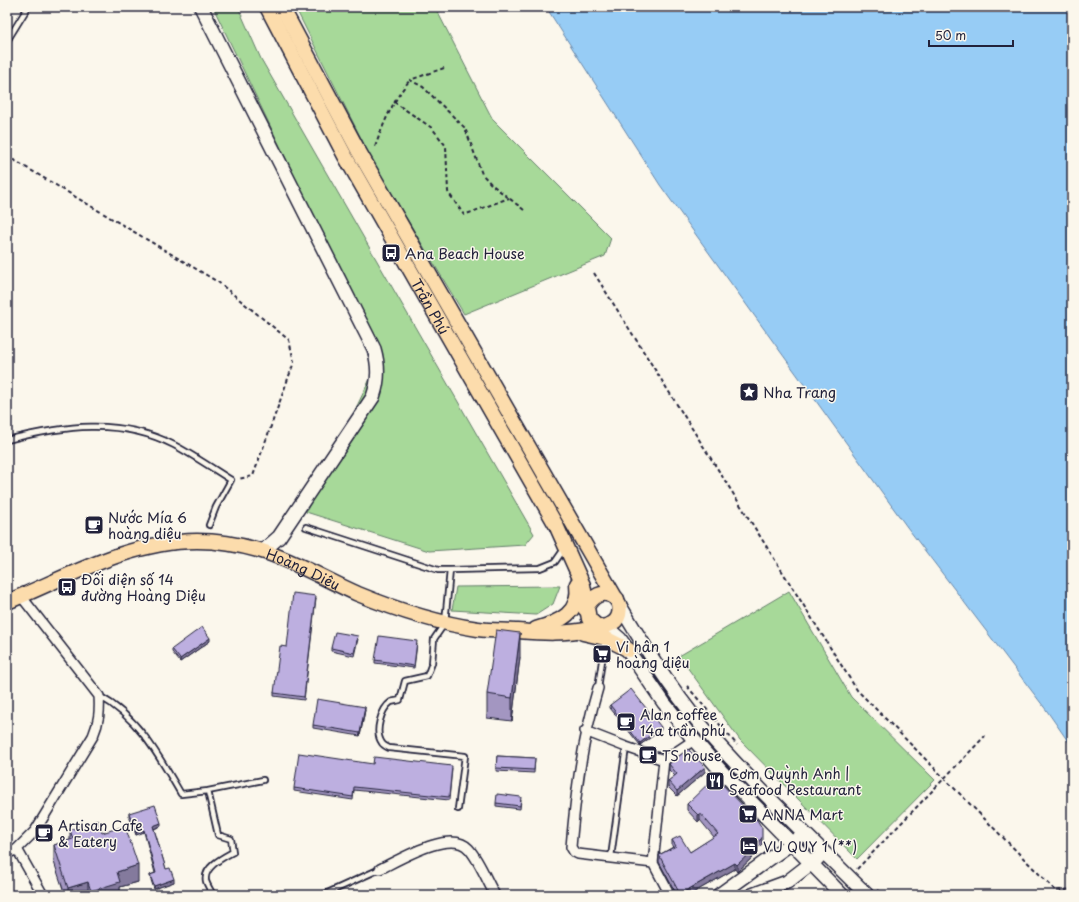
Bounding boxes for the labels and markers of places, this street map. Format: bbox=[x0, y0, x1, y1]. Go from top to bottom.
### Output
bus stop icon: Ana Beach House bbox=[380, 242, 402, 264]
place label: Ana Beach House bbox=[405, 243, 525, 264]
place icon: Nha Trang bbox=[738, 381, 760, 403]
place label: Nha Trang bbox=[763, 382, 836, 403]
place label: Nước Mía 6 hoàng diệu bbox=[108, 507, 187, 544]
cafe icon: Nước Mía 6 hoàng diệu bbox=[83, 514, 105, 536]
place label: Đối diện số 14 đường Hoàng Diệu bbox=[81, 569, 206, 606]
bus stop icon: Đối diện số 14 đường Hoàng Diệu bbox=[56, 576, 78, 598]
place label: Vi hân 1 hoàng diệu bbox=[616, 636, 689, 673]
supermarket icon: Vi hân 1 hoàng diệu bbox=[591, 643, 613, 665]
place label: Alan coffee 14a trần phú bbox=[640, 704, 726, 741]
cafe icon: Alan coffee 14a trần phú bbox=[615, 711, 637, 733]
cafe icon: TS house bbox=[637, 744, 659, 766]
place label: TS house bbox=[662, 745, 722, 766]
place label: Cơm Quỳnh Anh | Seafood Restaurant bbox=[729, 763, 862, 800]
restaurant icon: Cơm Quỳnh Anh | Seafood Restaurant bbox=[704, 770, 726, 792]
supermarket icon: ANNA Mart bbox=[737, 803, 759, 825]
place label: ANNA Mart bbox=[762, 804, 844, 825]
place label: Artisan Cafe & Eatery bbox=[58, 815, 143, 852]
cafe icon: Artisan Cafe & Eatery bbox=[33, 822, 55, 844]
hotel icon: VU QUY 1 (**) bbox=[738, 835, 760, 857]
place label: VU QUY 1 (**) bbox=[763, 836, 857, 857]

